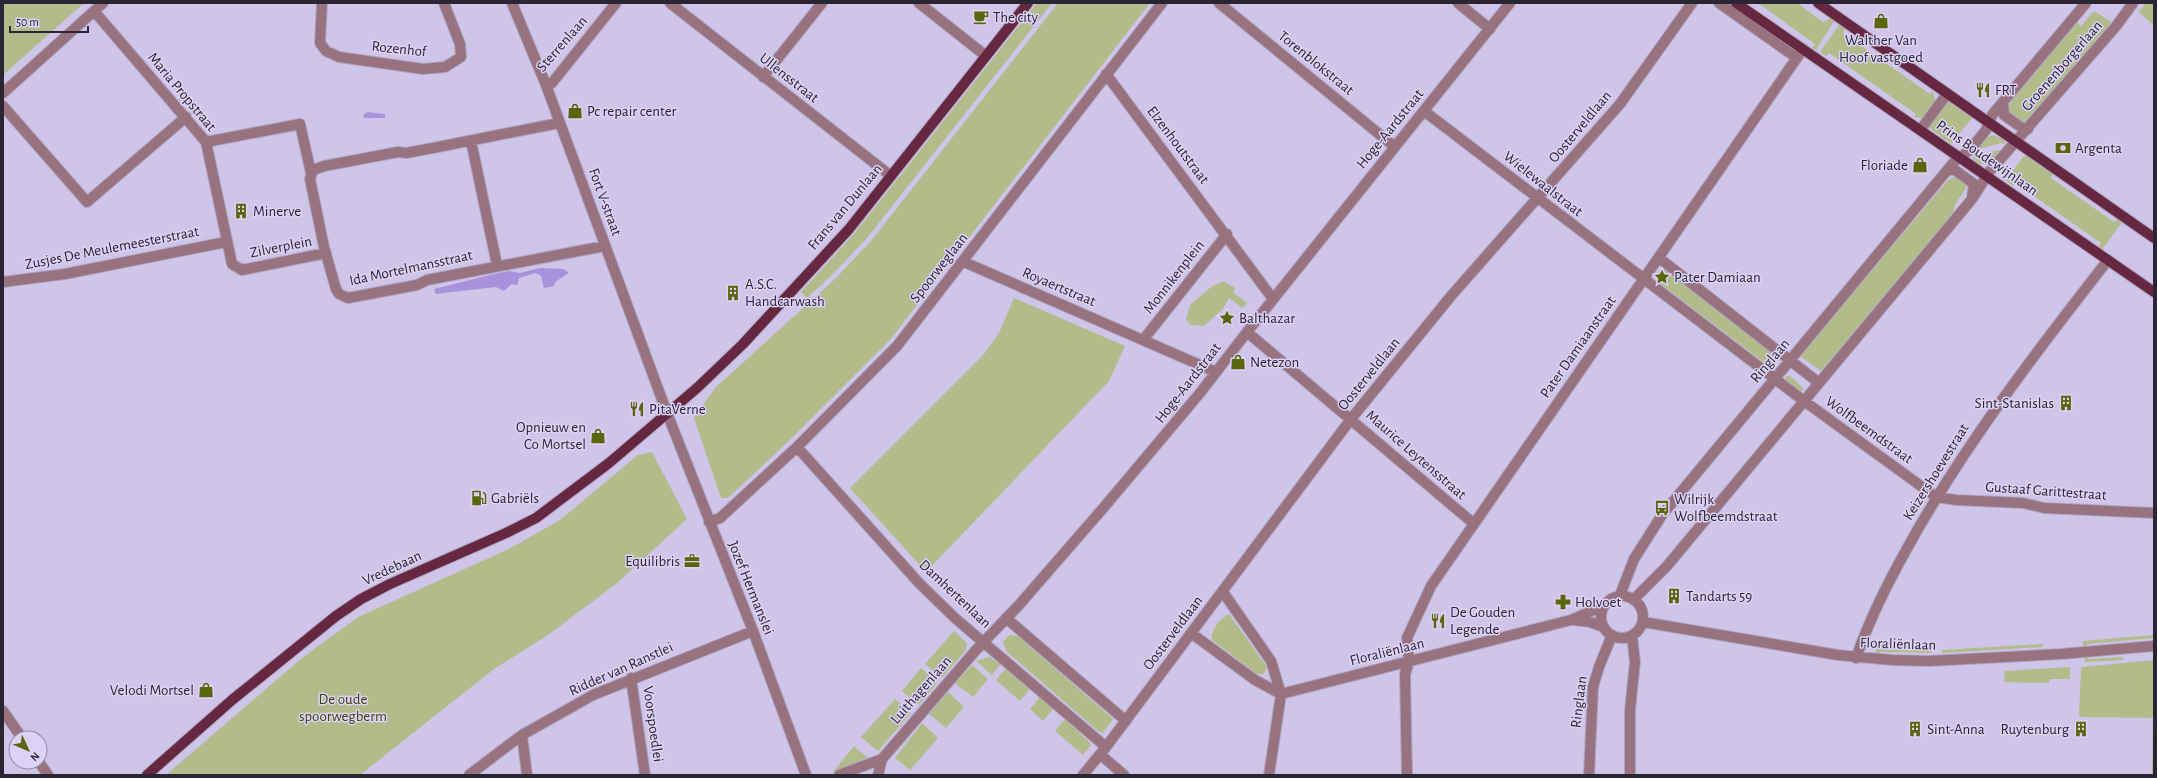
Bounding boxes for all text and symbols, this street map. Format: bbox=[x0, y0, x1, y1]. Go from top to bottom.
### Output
scale bar bbox=[10, 8, 88, 34]
cafe icon: The city bbox=[972, 8, 990, 26]
place label: The city bbox=[993, 10, 1039, 25]
shop icon: Walther Van Hoof vastgoed bbox=[1872, 12, 1890, 30]
street label: Sterrenlaan bbox=[534, 13, 590, 75]
text: 50 m bbox=[16, 16, 39, 28]
street label: Groenenborgerlaan bbox=[2019, 18, 2105, 114]
street label: Torenblokstraat bbox=[1275, 28, 1357, 98]
place label: Walther Van Hoof vastgoed bbox=[1839, 33, 1923, 65]
street label: Rozenhof bbox=[371, 39, 429, 59]
street label: Maria Propstraat bbox=[145, 50, 219, 134]
street label: Ullensstraat bbox=[757, 50, 822, 106]
restaurant icon: FRT bbox=[1974, 81, 1992, 99]
place label: FRT bbox=[1995, 83, 2017, 98]
street label: Hoge-Aardstraat bbox=[1354, 86, 1427, 171]
street label: Oosterveldlaan bbox=[1546, 88, 1614, 166]
shop icon: Pc repair center bbox=[566, 102, 584, 120]
street label: Elzenhoutstraat bbox=[1144, 103, 1212, 187]
place label: Pc repair center bbox=[587, 104, 677, 119]
street label: Prins Boudewijnlaan bbox=[1934, 117, 2040, 199]
bank icon: Argenta bbox=[2054, 139, 2072, 157]
place label: Argenta bbox=[2075, 141, 2122, 156]
street label: Wielewaalstraat bbox=[1501, 149, 1585, 219]
shop icon: Floriade bbox=[1911, 156, 1929, 174]
place label: Floriade bbox=[1861, 158, 1908, 173]
street label: Frans van Dunlaan bbox=[805, 161, 885, 253]
street label: Fort V-straat bbox=[586, 166, 624, 238]
building icon: Minerve bbox=[232, 202, 250, 220]
place label: Minerve bbox=[253, 204, 301, 219]
street label: Zusjes De Meulemeesterstraat bbox=[24, 224, 201, 272]
street label: Spoorweglaan bbox=[907, 231, 971, 305]
street label: Zilverplein bbox=[249, 234, 313, 260]
street label: Monnikenplein bbox=[1141, 237, 1207, 317]
street label: Ida Mortelmansstraat bbox=[348, 248, 474, 288]
street label: Royaertstraat bbox=[1020, 265, 1098, 309]
place icon: Pater Damiaan bbox=[1653, 268, 1671, 286]
place label: Pater Damiaan bbox=[1674, 270, 1761, 285]
place label: A.S.C. Handcarwash bbox=[745, 277, 825, 309]
building icon: A.S.C. Handcarwash bbox=[724, 284, 742, 302]
street label: Pater Damiaanstraat bbox=[1537, 293, 1619, 401]
place icon: Balthazar bbox=[1218, 309, 1236, 327]
place label: Balthazar bbox=[1239, 311, 1295, 326]
street label: Oosterveldlaan bbox=[1335, 335, 1403, 413]
street label: Ringlaan bbox=[1747, 336, 1793, 386]
street label: Hoge-Aardstraat bbox=[1152, 340, 1224, 426]
shop icon: Netezon bbox=[1229, 353, 1247, 371]
place label: Netezon bbox=[1250, 355, 1299, 370]
street label: Wolfbeemdstraat bbox=[1823, 393, 1915, 467]
building icon: Sint-Stanislas bbox=[2057, 394, 2075, 412]
place label: Sint-Stanislas bbox=[1975, 396, 2054, 411]
restaurant icon: PitaVerne bbox=[628, 400, 646, 418]
place label: PitaVerne bbox=[649, 402, 706, 417]
street label: Maurice Leytensstraat bbox=[1363, 407, 1469, 503]
place label: Opnieuw en Co Mortsel bbox=[516, 420, 586, 452]
street label: Keizershoevestraat bbox=[1900, 421, 1972, 523]
shop icon: Opnieuw en Co Mortsel bbox=[589, 427, 607, 445]
street label: Gustaaf Garittestraat bbox=[1985, 479, 2107, 503]
fuel station icon: Gabriëls bbox=[470, 489, 488, 507]
place label: Gabriëls bbox=[491, 491, 539, 506]
place label: Wilrijk Wolfbeemdstraat bbox=[1674, 492, 1778, 524]
bus stop icon: Wilrijk Wolfbeemdstraat bbox=[1653, 499, 1671, 517]
street label: Jozef Hermanslei bbox=[725, 539, 777, 637]
street label: Vredebaan bbox=[360, 548, 424, 588]
office icon: Equilibris bbox=[683, 552, 701, 570]
place label: Equilibris bbox=[625, 554, 680, 569]
street label: Damhertenlaan bbox=[916, 557, 994, 631]
building icon: Tandarts 59 bbox=[1665, 587, 1683, 605]
place label: Tandarts 59 bbox=[1686, 589, 1752, 604]
street label: Oosterveldlaan bbox=[1140, 593, 1206, 673]
pharmacy icon: Holvoet bbox=[1554, 593, 1572, 611]
place label: Holvoet bbox=[1575, 595, 1621, 610]
place label: De Gouden Legende bbox=[1450, 605, 1515, 637]
restaurant icon: De Gouden Legende bbox=[1429, 612, 1447, 630]
street label: Floraliënlaan bbox=[1860, 635, 1936, 653]
street label: Floraliënlaan bbox=[1348, 636, 1426, 668]
street label: Ridder van Ranstlei bbox=[567, 639, 675, 699]
street label: Luithagenlaan bbox=[888, 653, 954, 727]
street label: Ringlaan bbox=[1568, 675, 1590, 729]
shop icon: Velodi Mortsel bbox=[197, 681, 215, 699]
place label: Velodi Mortsel bbox=[110, 683, 194, 698]
street label: Voorspoedlei bbox=[640, 685, 666, 763]
park label: De oude spoorwegberm bbox=[299, 692, 387, 724]
building icon: Sint-Anna bbox=[1906, 720, 1924, 738]
building icon: Ruytenburg bbox=[2072, 720, 2090, 738]
place label: Sint-Anna bbox=[1927, 722, 1985, 737]
place label: Ruytenburg bbox=[2001, 722, 2070, 737]
north arrow bbox=[8, 730, 48, 770]
text: N bbox=[28, 750, 41, 763]

